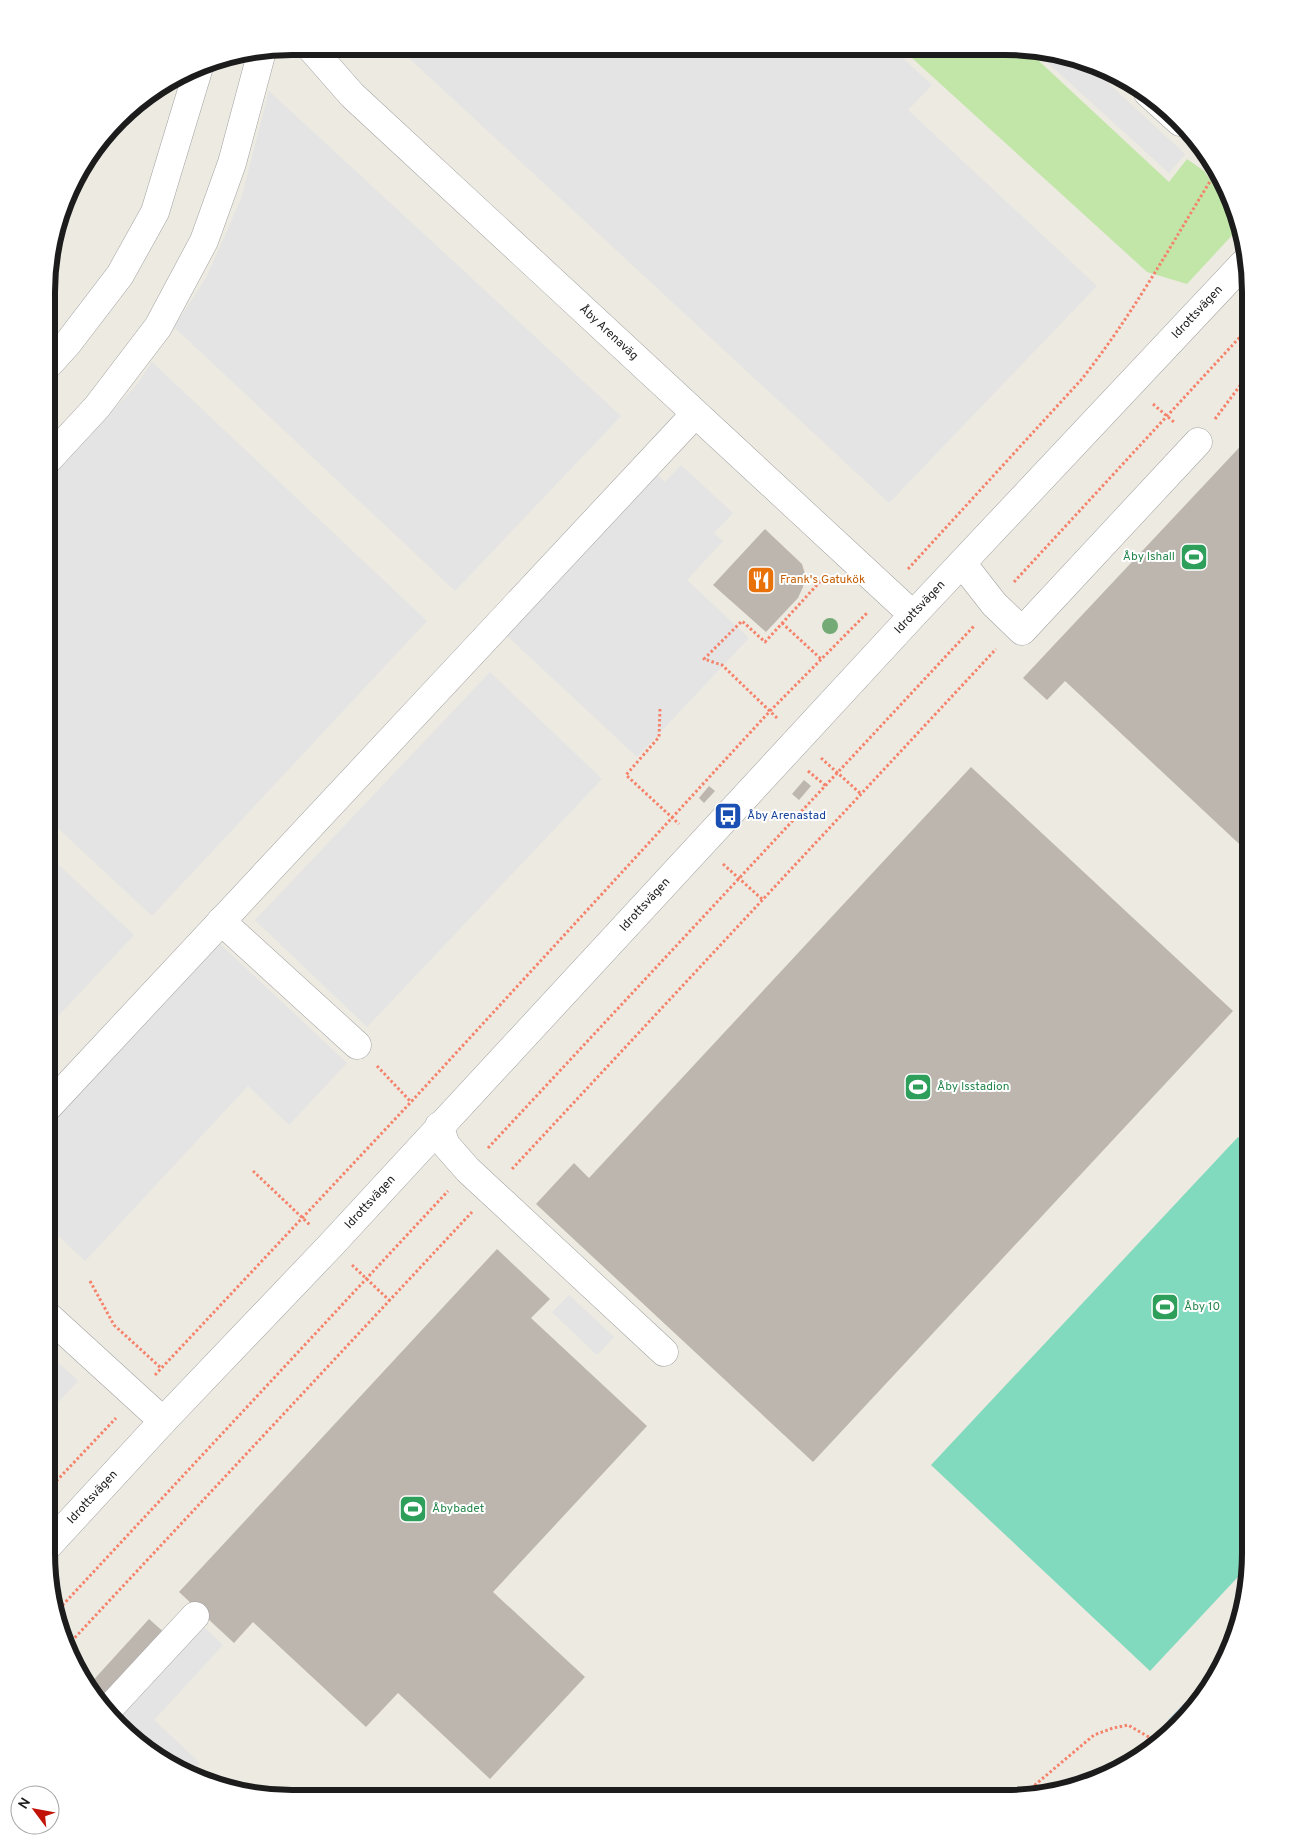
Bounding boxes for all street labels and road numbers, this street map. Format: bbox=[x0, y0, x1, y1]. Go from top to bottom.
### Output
street label: Idrottsvägen bbox=[1169, 282, 1227, 343]
street label: Åby Arenaväg bbox=[576, 302, 641, 364]
street label: Idrottsvägen bbox=[891, 577, 949, 638]
street label: Idrottsvägen bbox=[616, 875, 674, 935]
street label: Idrottsvägen bbox=[342, 1172, 399, 1233]
street label: Idrottsvägen bbox=[64, 1467, 122, 1528]

